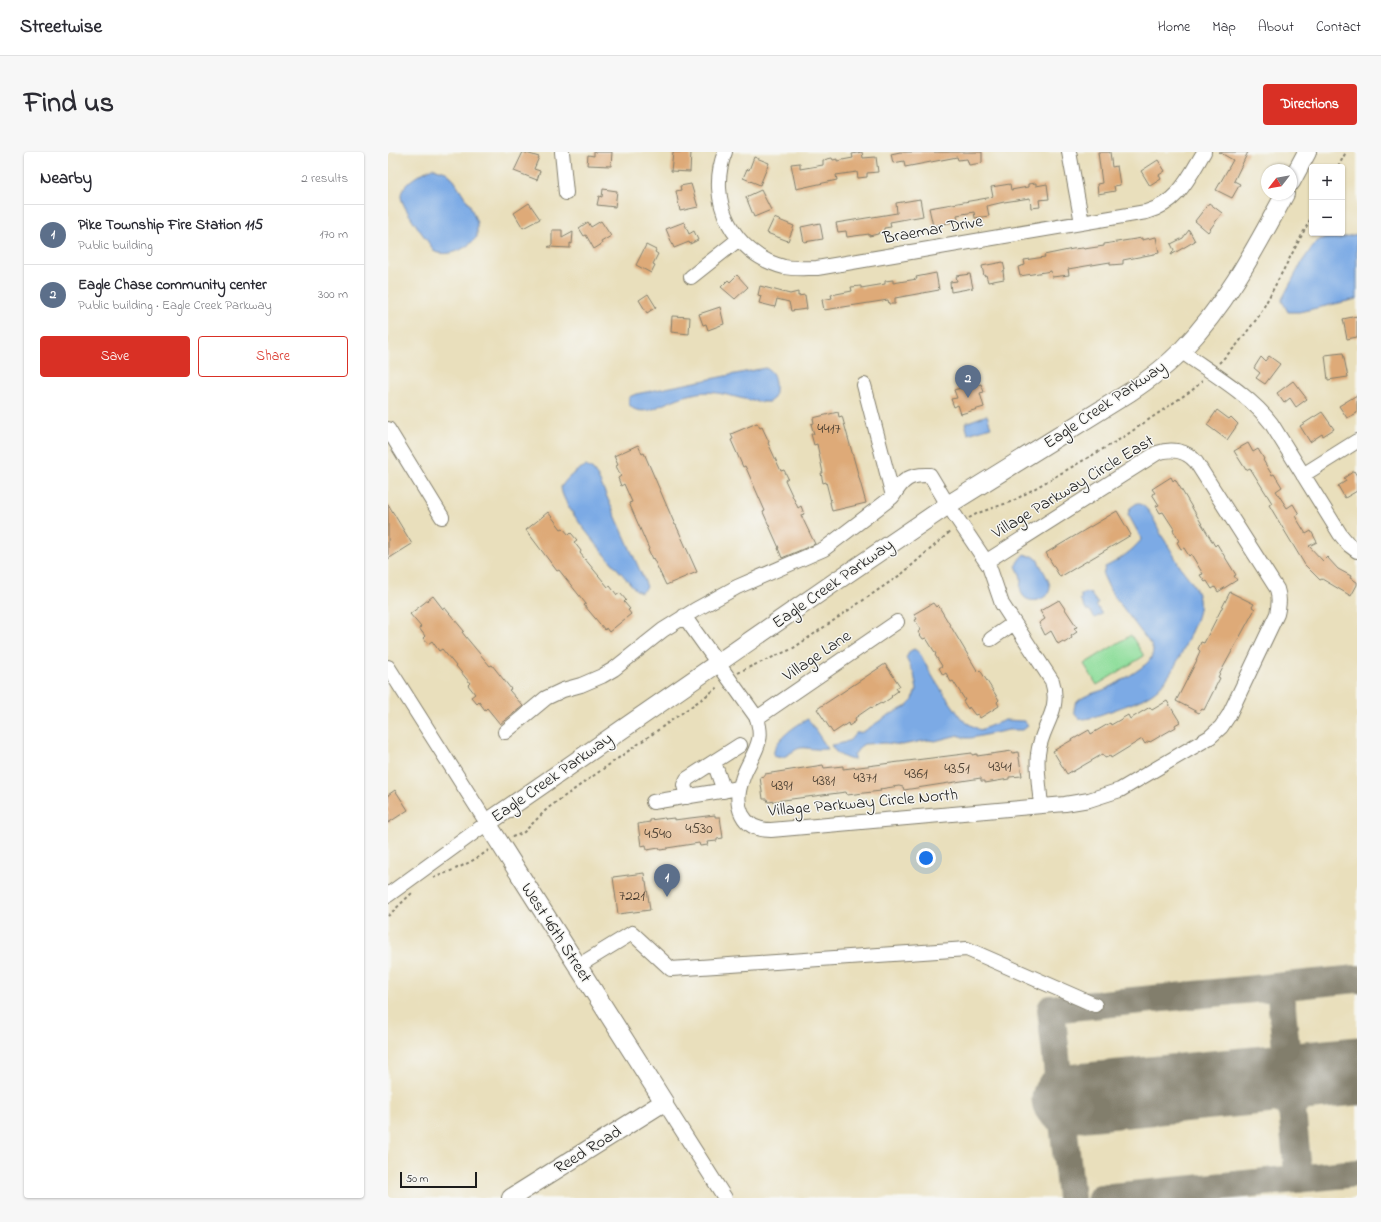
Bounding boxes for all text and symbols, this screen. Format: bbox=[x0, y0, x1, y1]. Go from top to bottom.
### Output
text: Streetwise bbox=[20, 14, 102, 41]
text: Home bbox=[1158, 17, 1190, 38]
text: Map bbox=[1212, 17, 1236, 38]
text: About bbox=[1258, 17, 1294, 38]
text: Contact bbox=[1316, 17, 1361, 38]
text: Find us bbox=[24, 84, 114, 125]
button: Directions bbox=[1263, 84, 1357, 125]
north arrow bbox=[1261, 164, 1297, 200]
map controls bbox=[1309, 164, 1345, 236]
button: + bbox=[1309, 164, 1345, 200]
text: Nearby bbox=[40, 166, 92, 191]
text: 2 results bbox=[301, 169, 348, 188]
button: − bbox=[1309, 200, 1345, 236]
street label: Braemar Drive bbox=[880, 209, 985, 251]
text: Pike Township Fire Station 115 bbox=[78, 214, 263, 236]
text: 1 bbox=[51, 225, 55, 244]
text: 170 m bbox=[320, 225, 348, 244]
text: Public building bbox=[78, 236, 153, 255]
text: Eagle Chase community center bbox=[78, 274, 267, 296]
text: 2 bbox=[50, 285, 56, 304]
text: 300 m bbox=[318, 285, 348, 304]
text: Public building · Eagle Creek Parkway bbox=[78, 296, 272, 315]
button: Save bbox=[40, 336, 190, 377]
button: Share bbox=[198, 336, 348, 377]
street label: Eagle Creek Parkway bbox=[1039, 355, 1172, 457]
pin: 2 bbox=[955, 365, 981, 398]
house number: 4417 bbox=[817, 418, 841, 440]
street label: Village Parkway Circle East bbox=[986, 429, 1160, 548]
street label: Eagle Creek Parkway bbox=[767, 533, 900, 637]
street label: Village Lane bbox=[777, 624, 858, 690]
street label: Eagle Creek Parkway bbox=[486, 727, 619, 831]
house number: 4341 bbox=[988, 756, 1012, 778]
house number: 4351 bbox=[944, 758, 970, 780]
house number: 4361 bbox=[904, 763, 928, 785]
house number: 4371 bbox=[853, 767, 877, 789]
house number: 4381 bbox=[813, 770, 836, 792]
house number: 4391 bbox=[771, 775, 793, 797]
street label: Village Parkway Circle North bbox=[766, 782, 959, 826]
house number: 4530 bbox=[685, 818, 713, 840]
house number: 4540 bbox=[644, 823, 672, 845]
your location bbox=[916, 848, 936, 868]
pin: 1 bbox=[654, 864, 680, 897]
street label: West 46th Street bbox=[514, 878, 598, 988]
house number: 7221 bbox=[619, 885, 645, 907]
street label: Reed Road bbox=[549, 1119, 627, 1181]
scale bar bbox=[400, 1170, 477, 1189]
text: 50 m bbox=[406, 1171, 428, 1187]

